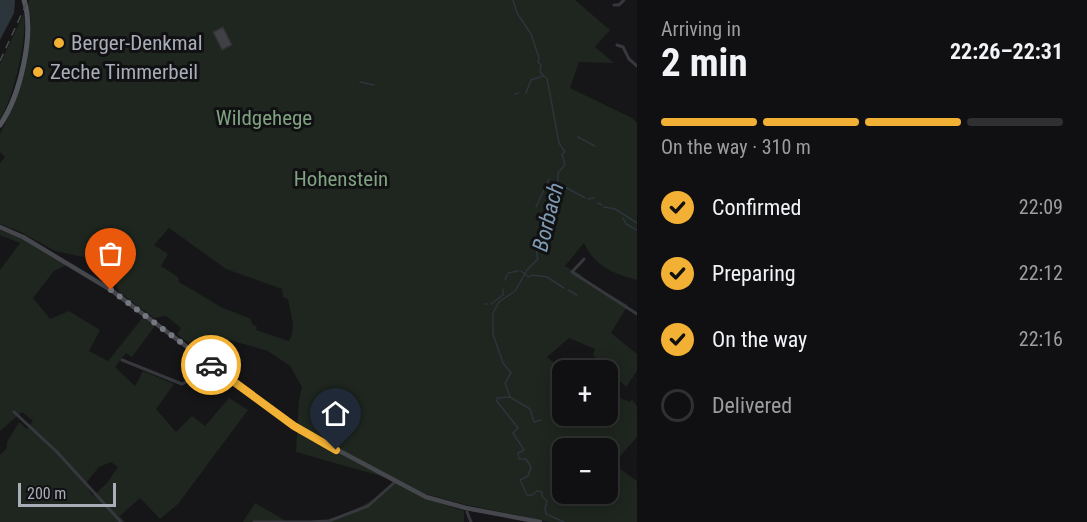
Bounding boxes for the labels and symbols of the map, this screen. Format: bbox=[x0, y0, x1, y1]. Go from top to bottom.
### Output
place label: Berger-Denkmal bbox=[71, 31, 202, 55]
marker: Berger-Denkmal bbox=[52, 36, 66, 50]
place label: Zeche Timmerbeil bbox=[50, 60, 198, 84]
marker: Zeche Timmerbeil bbox=[31, 65, 45, 79]
park label: Wildgehege bbox=[216, 106, 312, 130]
park label: Hohenstein bbox=[294, 167, 388, 191]
water label: Borbach bbox=[527, 180, 569, 254]
pin bbox=[85, 228, 136, 290]
courier bbox=[181, 335, 241, 395]
pin bbox=[310, 388, 361, 450]
scale bar bbox=[18, 480, 116, 508]

